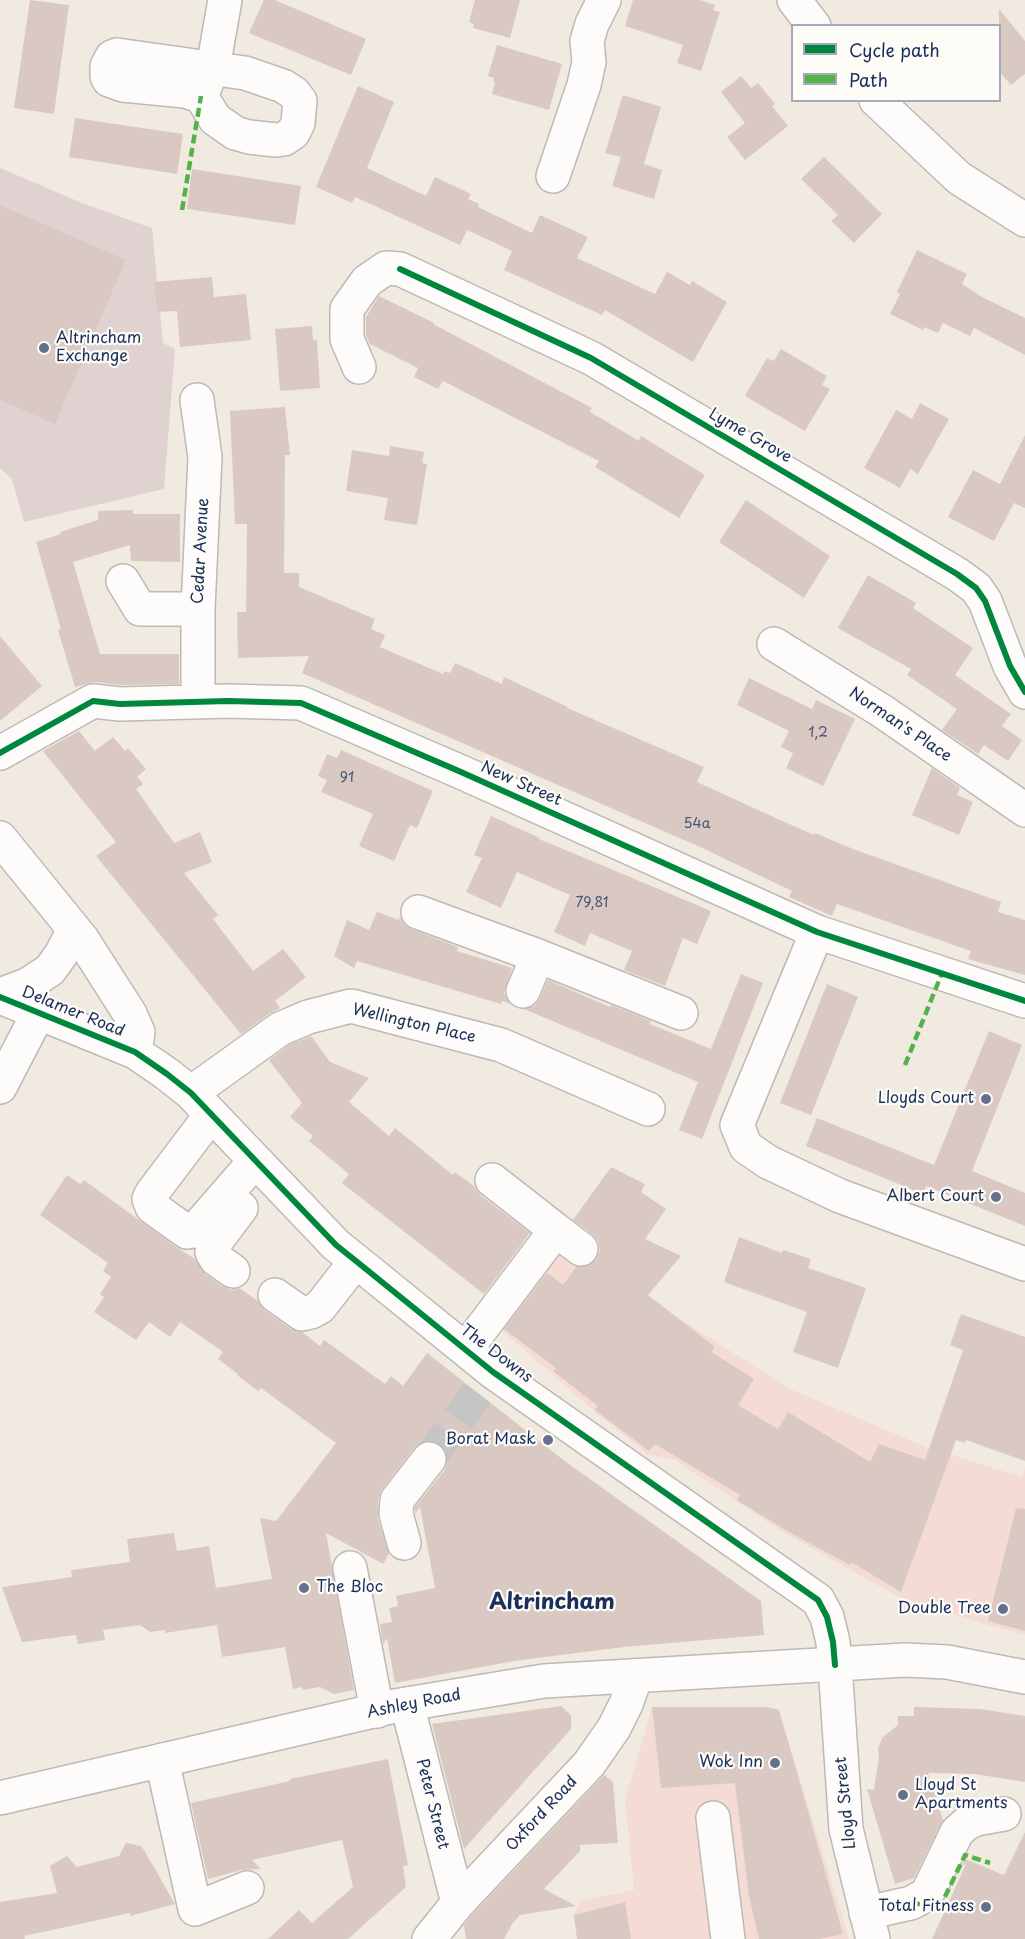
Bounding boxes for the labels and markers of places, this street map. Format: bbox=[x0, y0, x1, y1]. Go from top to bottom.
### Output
place label: Altrincham Exchange bbox=[56, 329, 141, 367]
marker: Altrincham Exchange bbox=[37, 341, 51, 355]
place label: Lloyds Court bbox=[878, 1089, 974, 1109]
marker: Lloyds Court bbox=[979, 1092, 993, 1106]
place label: Albert Court bbox=[886, 1187, 984, 1207]
marker: Albert Court bbox=[989, 1190, 1003, 1204]
place label: Borat Mask bbox=[446, 1430, 536, 1450]
marker: Borat Mask bbox=[541, 1433, 555, 1447]
place label: The Bloc bbox=[316, 1578, 383, 1598]
marker: The Bloc bbox=[297, 1581, 311, 1595]
place label: Double Tree bbox=[897, 1599, 991, 1619]
marker: Double Tree bbox=[996, 1602, 1010, 1616]
place label: Wok Inn bbox=[699, 1753, 763, 1773]
marker: Wok Inn bbox=[768, 1756, 782, 1770]
place label: Lloyd St Apartments bbox=[915, 1776, 1007, 1814]
marker: Lloyd St Apartments bbox=[896, 1788, 910, 1802]
place label: Total Fitness bbox=[878, 1897, 974, 1917]
marker: Total Fitness bbox=[979, 1900, 993, 1914]

